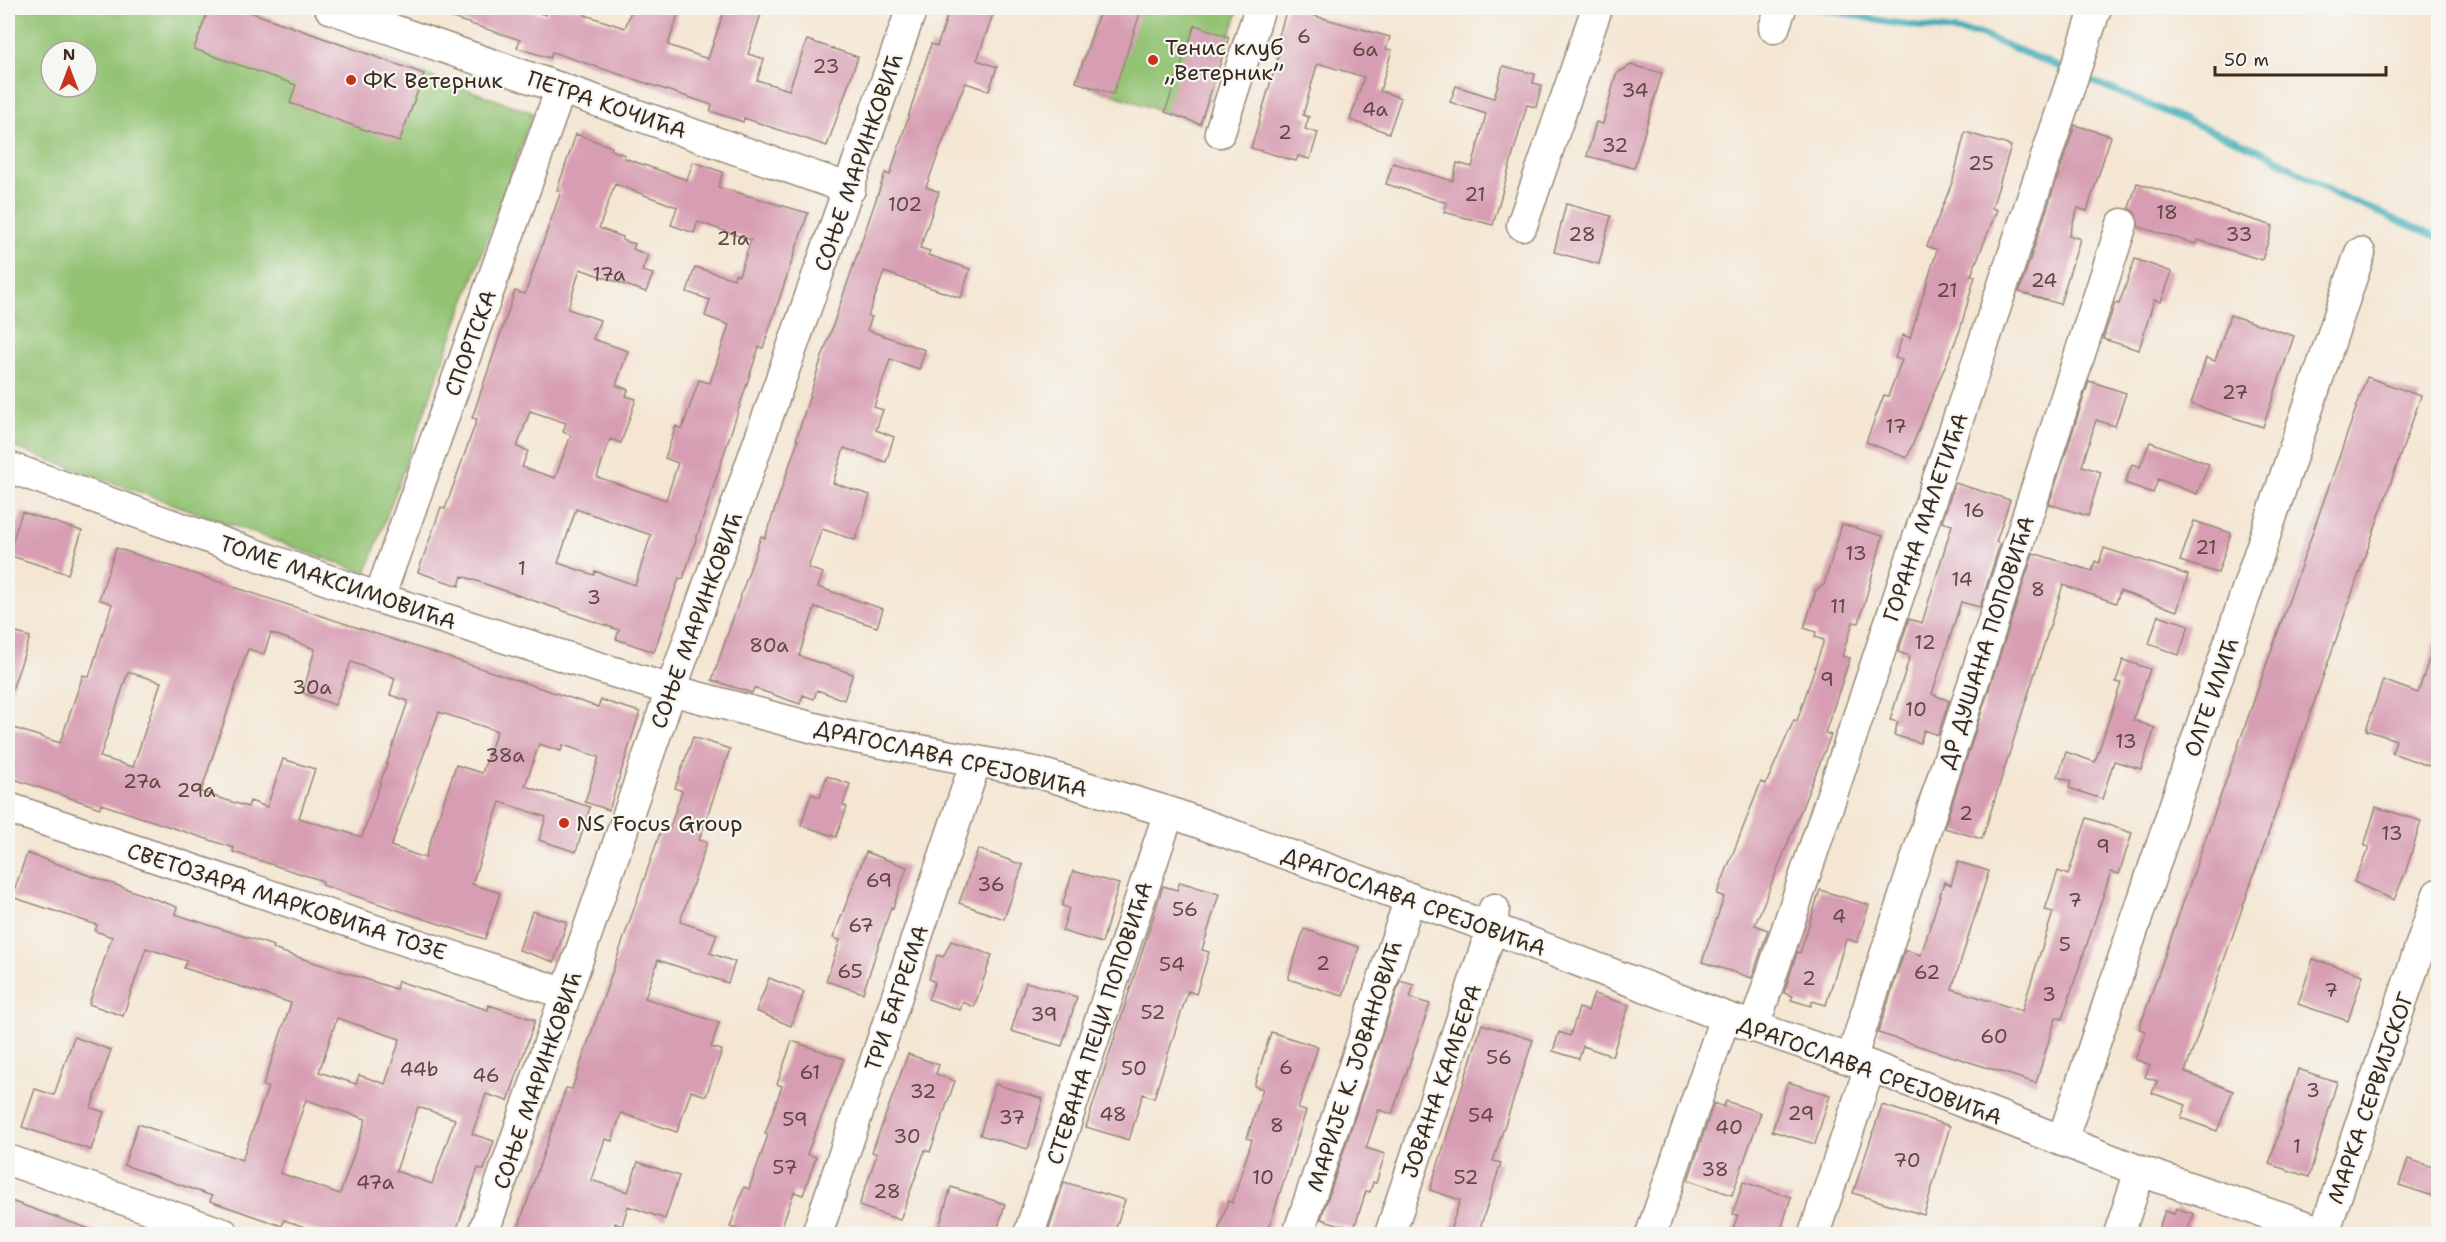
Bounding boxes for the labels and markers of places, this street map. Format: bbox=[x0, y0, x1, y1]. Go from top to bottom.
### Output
place label: Тенис клуб „Ветерник” bbox=[1164, 33, 1283, 87]
marker: Тенис клуб „Ветерник” bbox=[1146, 53, 1160, 67]
place label: ФК Ветерник bbox=[363, 66, 503, 95]
marker: ФК Ветерник bbox=[344, 73, 358, 87]
place label: NS Focus Group bbox=[576, 809, 743, 838]
marker: NS Focus Group bbox=[557, 816, 571, 830]

